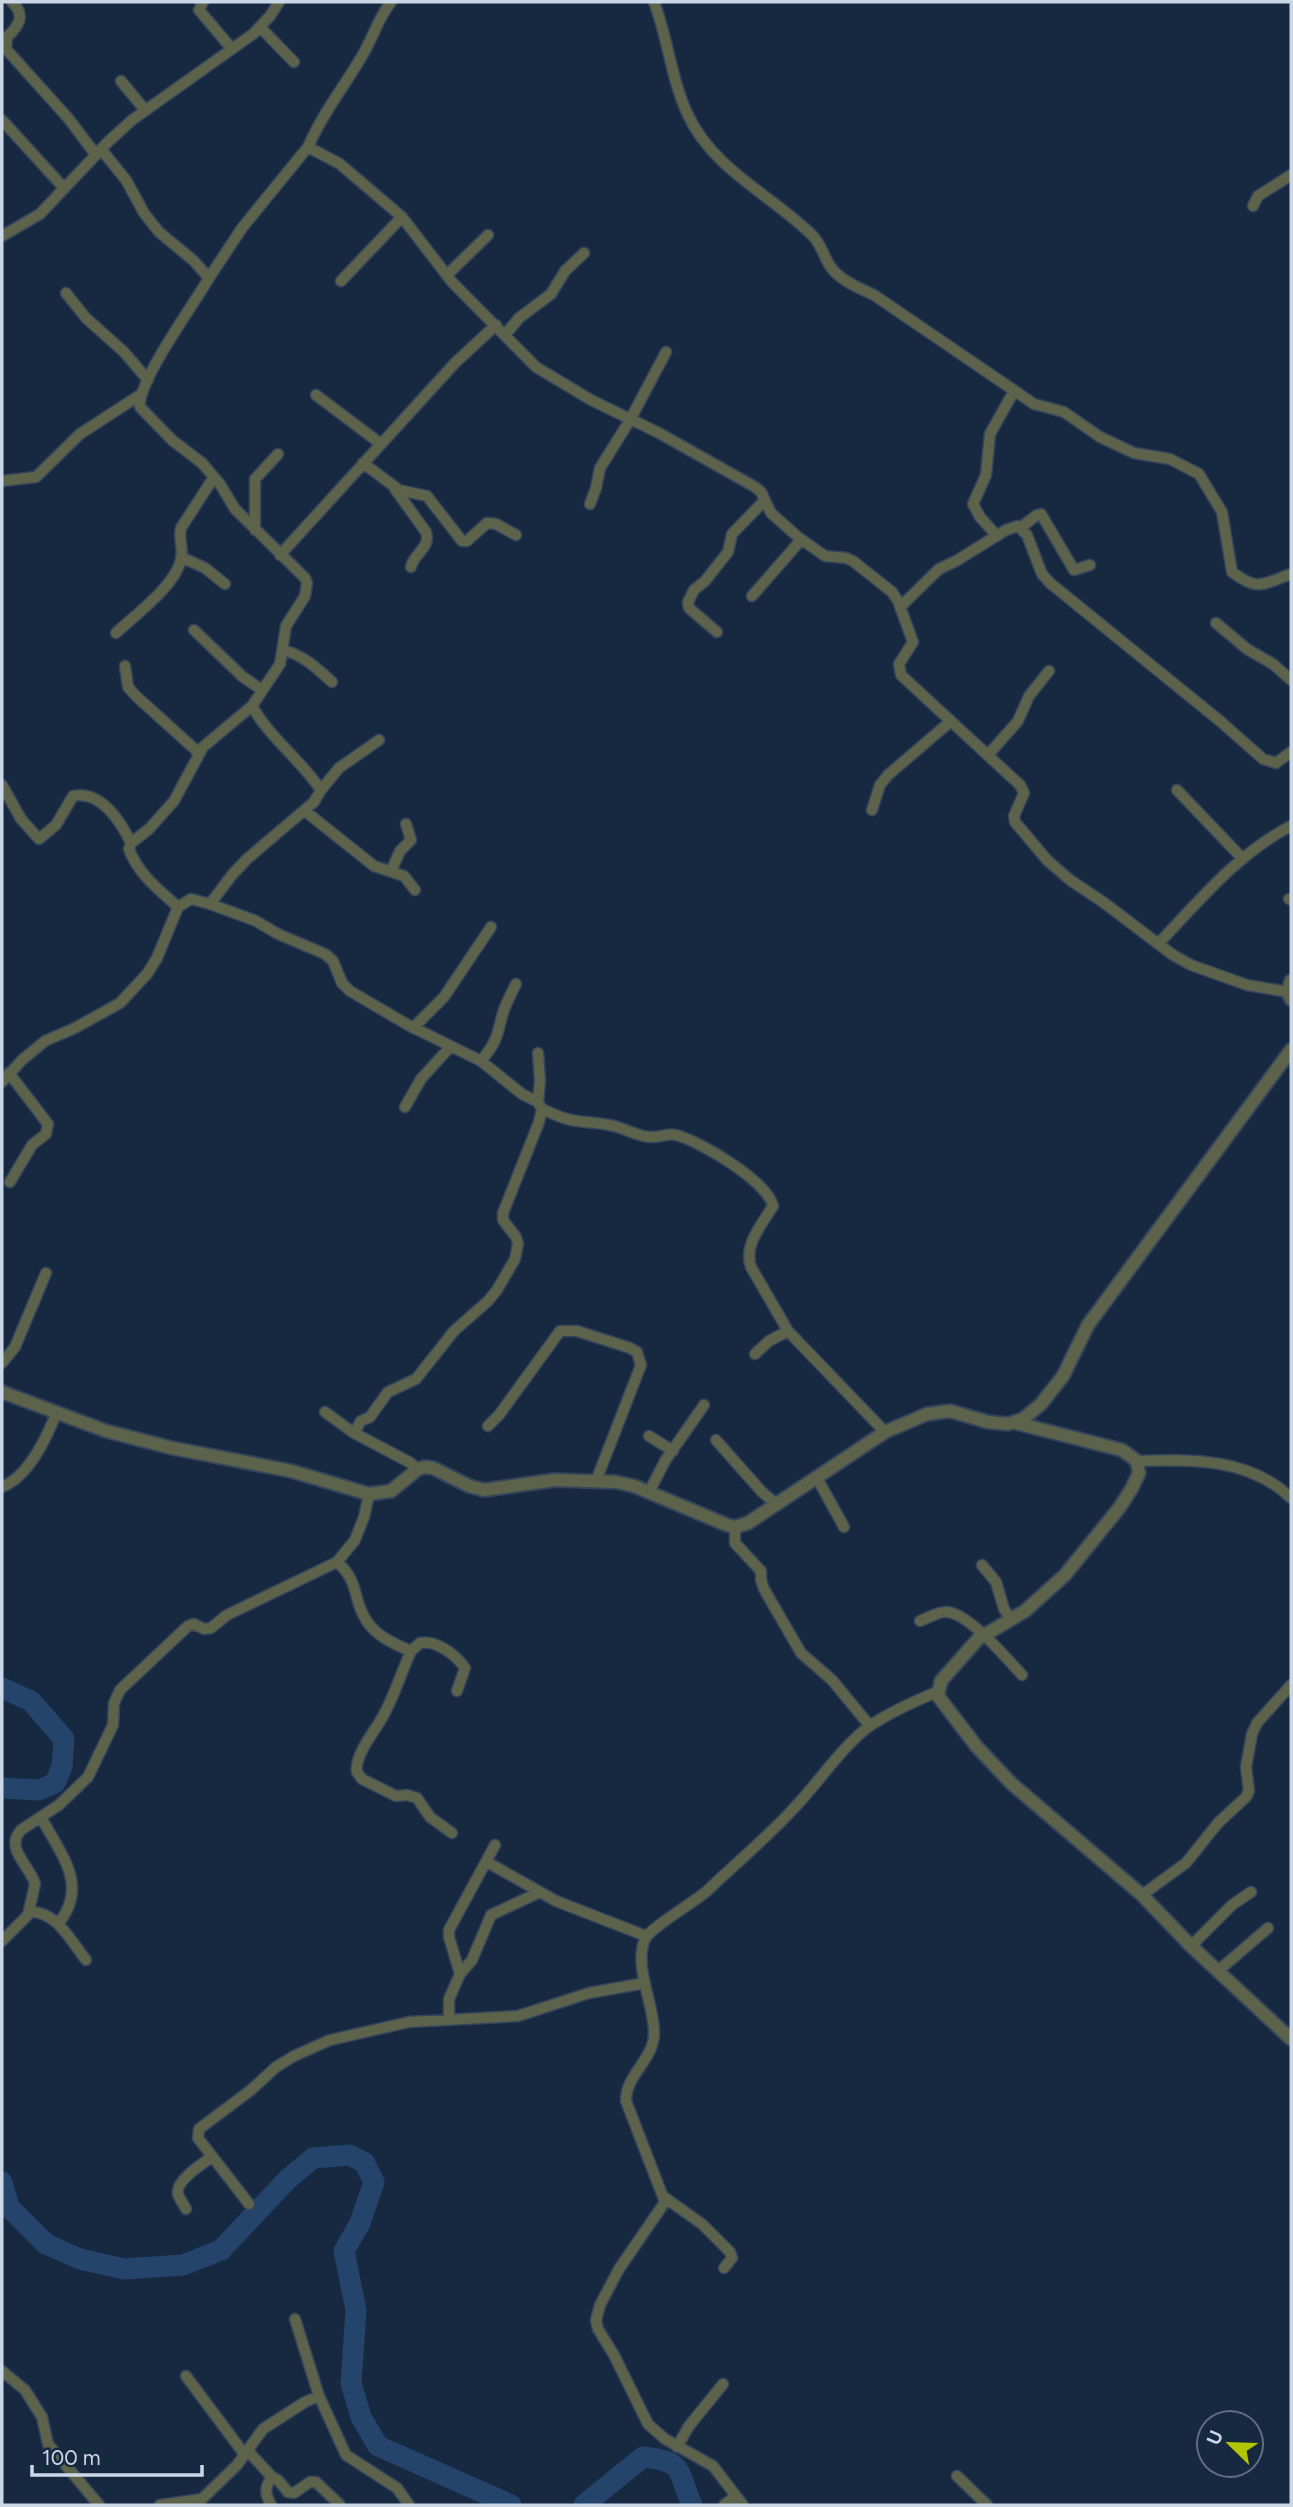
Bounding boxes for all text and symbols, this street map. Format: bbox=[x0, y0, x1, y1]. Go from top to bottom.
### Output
north arrow bbox=[1195, 2409, 1265, 2479]
text: U bbox=[1202, 2427, 1228, 2448]
scale bar bbox=[32, 2434, 201, 2478]
text: 100 m bbox=[42, 2445, 101, 2470]

